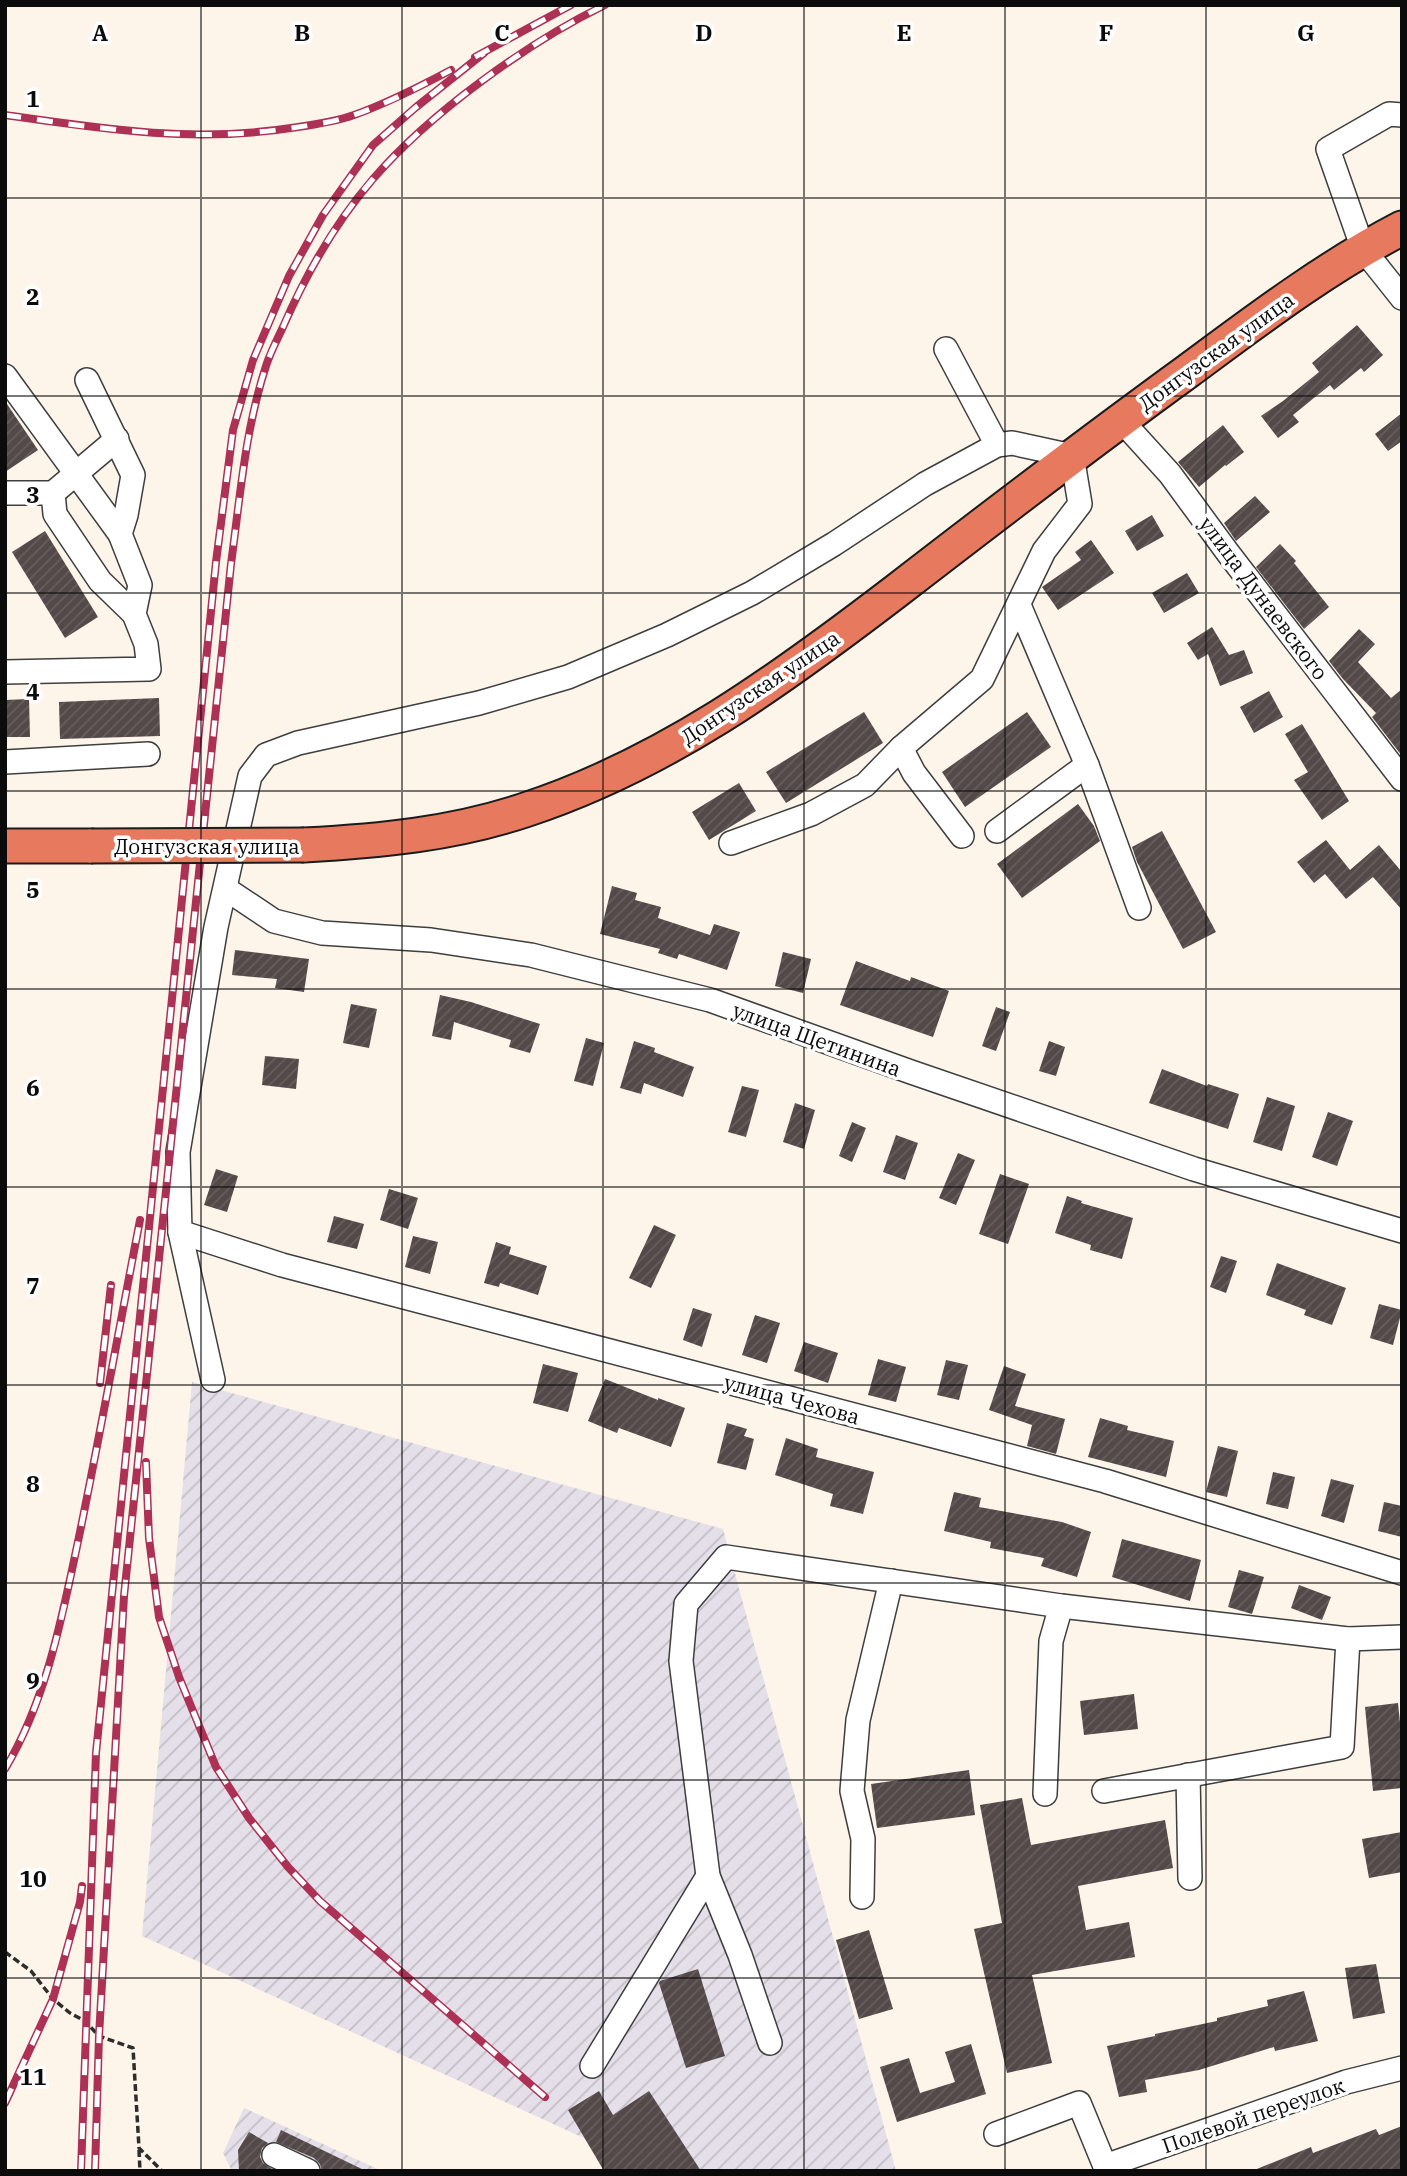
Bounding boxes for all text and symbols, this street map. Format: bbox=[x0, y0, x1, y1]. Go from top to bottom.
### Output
text: A bbox=[92, 17, 108, 47]
text: B bbox=[294, 17, 310, 47]
text: C bbox=[494, 17, 510, 47]
text: D bbox=[695, 17, 713, 47]
text: E bbox=[896, 17, 912, 47]
text: F bbox=[1099, 17, 1113, 47]
text: G bbox=[1297, 17, 1315, 47]
text: 1 bbox=[26, 83, 40, 113]
text: 2 bbox=[26, 281, 40, 311]
street label: Донгузская улица bbox=[1133, 285, 1299, 417]
text: 3 bbox=[26, 479, 40, 509]
street label: улица Дунаевского bbox=[1193, 511, 1335, 685]
street label: Донгузская улица bbox=[675, 623, 845, 751]
text: 4 bbox=[26, 676, 40, 706]
street label: Донгузская улица bbox=[114, 832, 300, 860]
text: 5 bbox=[26, 874, 40, 904]
street label: улица Щетинина bbox=[729, 996, 905, 1082]
text: 6 bbox=[26, 1072, 40, 1102]
text: 7 bbox=[26, 1270, 40, 1300]
street label: улица Чехова bbox=[721, 1367, 863, 1431]
text: 8 bbox=[26, 1468, 40, 1498]
text: 9 bbox=[26, 1665, 40, 1695]
text: 10 bbox=[19, 1863, 47, 1893]
text: 11 bbox=[19, 2061, 47, 2091]
street label: Полевой переулок bbox=[1158, 2071, 1348, 2159]

